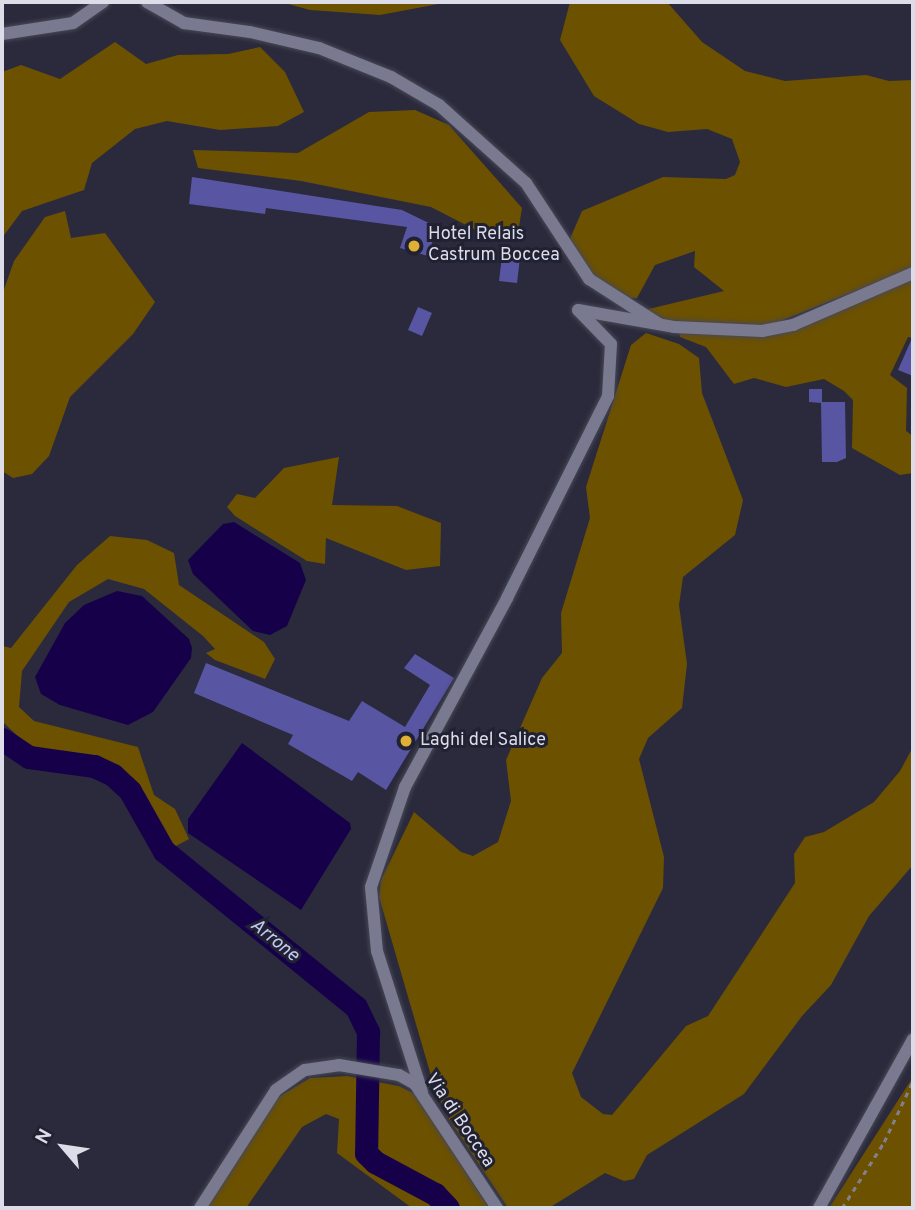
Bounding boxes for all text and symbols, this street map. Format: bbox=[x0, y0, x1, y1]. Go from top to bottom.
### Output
place label: Hotel Relais Castrum Boccea bbox=[428, 225, 560, 268]
marker: Hotel Relais Castrum Boccea bbox=[406, 238, 422, 254]
place label: Laghi del Salice bbox=[420, 730, 546, 752]
marker: Laghi del Salice bbox=[398, 733, 414, 749]
water label: Arrone bbox=[245, 914, 303, 968]
street label: Via di Boccea bbox=[420, 1070, 498, 1172]
north arrow bbox=[28, 1112, 98, 1182]
text: N bbox=[31, 1125, 58, 1149]

